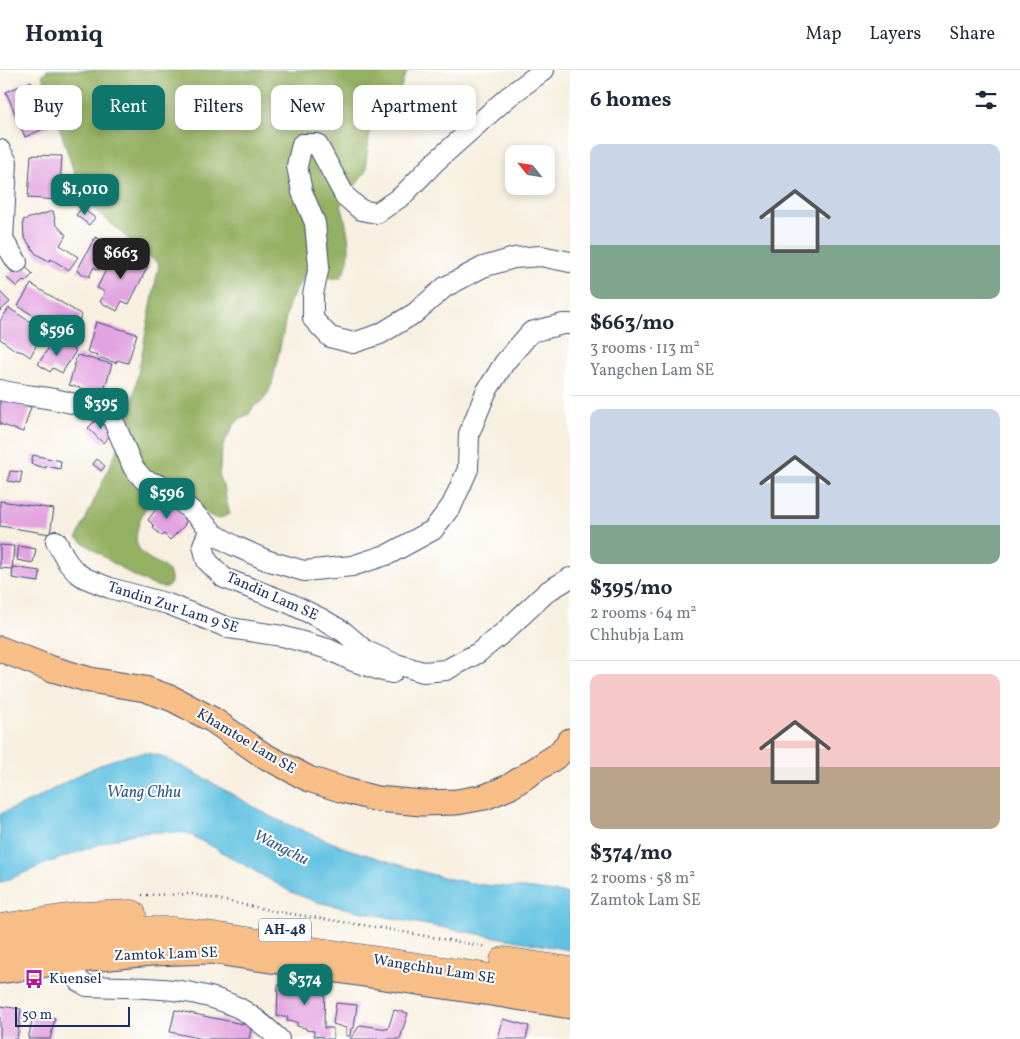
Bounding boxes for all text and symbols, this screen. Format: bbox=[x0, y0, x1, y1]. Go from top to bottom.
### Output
text: Homiq bbox=[25, 18, 103, 52]
text: Map bbox=[805, 22, 841, 47]
text: Layers bbox=[869, 22, 921, 47]
text: Share bbox=[949, 22, 995, 47]
chip: Buy bbox=[15, 85, 82, 130]
chip: Rent bbox=[92, 85, 165, 130]
chip: Filters bbox=[175, 85, 261, 130]
chip: New bbox=[271, 85, 343, 130]
chip: Apartment bbox=[353, 85, 476, 130]
text: 6 homes bbox=[590, 86, 671, 115]
icon: filters bbox=[972, 86, 1000, 114]
north arrow bbox=[505, 145, 555, 195]
map controls bbox=[505, 145, 555, 195]
pin: $1,010 bbox=[44, 174, 126, 216]
icon: home bbox=[750, 176, 840, 266]
text: $1,010 bbox=[62, 179, 108, 201]
pin: $663 bbox=[91, 238, 151, 280]
text: $663 bbox=[104, 243, 138, 265]
text: $663/mo bbox=[590, 309, 674, 338]
pin: $596 bbox=[27, 314, 87, 357]
text: $596 bbox=[40, 320, 74, 342]
text: 3 rooms · 113 m² bbox=[590, 338, 700, 360]
text: Yangchen Lam SE bbox=[590, 360, 714, 382]
pin: $395 bbox=[71, 388, 131, 430]
text: $395 bbox=[84, 393, 118, 415]
icon: home bbox=[750, 442, 840, 532]
pin: $596 bbox=[137, 478, 197, 520]
text: $596 bbox=[150, 483, 184, 505]
street label: Tandin Lam SE bbox=[223, 567, 321, 627]
text: $395/mo bbox=[590, 574, 672, 603]
street label: Tandin Zur Lam 9 SE bbox=[105, 577, 241, 639]
text: 2 rooms · 64 m² bbox=[590, 603, 697, 625]
text: Chhubja Lam bbox=[590, 625, 684, 647]
street label: Khamtoe Lam SE bbox=[192, 704, 300, 780]
icon: home bbox=[750, 707, 840, 797]
water label: Wang Chhu bbox=[107, 782, 181, 804]
water label: Wangchu bbox=[250, 825, 312, 871]
text: $374/mo bbox=[590, 839, 672, 868]
text: 2 rooms · 58 m² bbox=[590, 868, 695, 890]
text: Zamtok Lam SE bbox=[590, 890, 701, 912]
road number: AH-48 bbox=[259, 918, 311, 942]
street label: Zamtok Lam SE bbox=[114, 943, 218, 967]
street label: Wangchhu Lam SE bbox=[372, 950, 496, 990]
pin: $374 bbox=[275, 964, 335, 1006]
bus stop icon: Kuensel bbox=[23, 968, 45, 990]
place label: Kuensel bbox=[49, 969, 102, 990]
text: $374 bbox=[288, 969, 322, 991]
scale bar bbox=[15, 1004, 130, 1027]
text: 50 m bbox=[22, 1006, 52, 1025]

